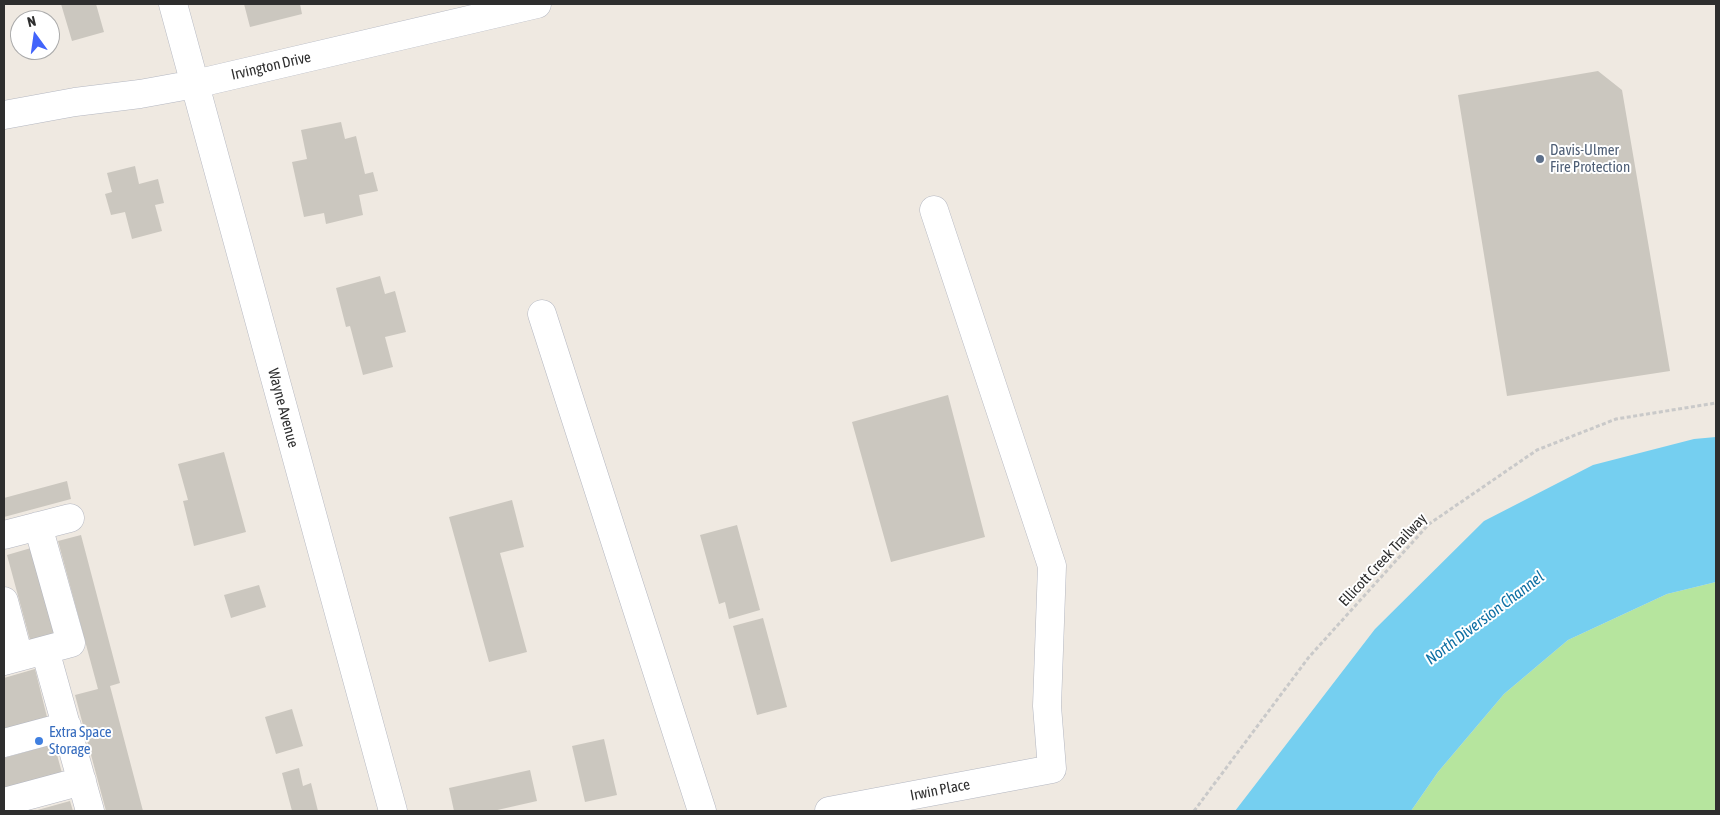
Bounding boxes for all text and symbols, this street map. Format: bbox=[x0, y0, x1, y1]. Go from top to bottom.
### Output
north arrow bbox=[10, 10, 60, 60]
text: N bbox=[26, 13, 38, 30]
street label: Irvington Drive bbox=[229, 48, 313, 84]
place label: Davis-Ulmer Fire Protection bbox=[1550, 141, 1630, 176]
marker: Davis-Ulmer Fire Protection bbox=[1534, 153, 1546, 165]
street label: Wayne Avenue bbox=[264, 366, 302, 450]
street label: Ellicott Creek Trailway bbox=[1335, 510, 1431, 610]
water label: North Diversion Channel bbox=[1422, 567, 1548, 669]
place label: Extra Space Storage bbox=[49, 723, 112, 758]
marker: Extra Space Storage bbox=[33, 735, 45, 747]
street label: Irwin Place bbox=[909, 775, 971, 805]

